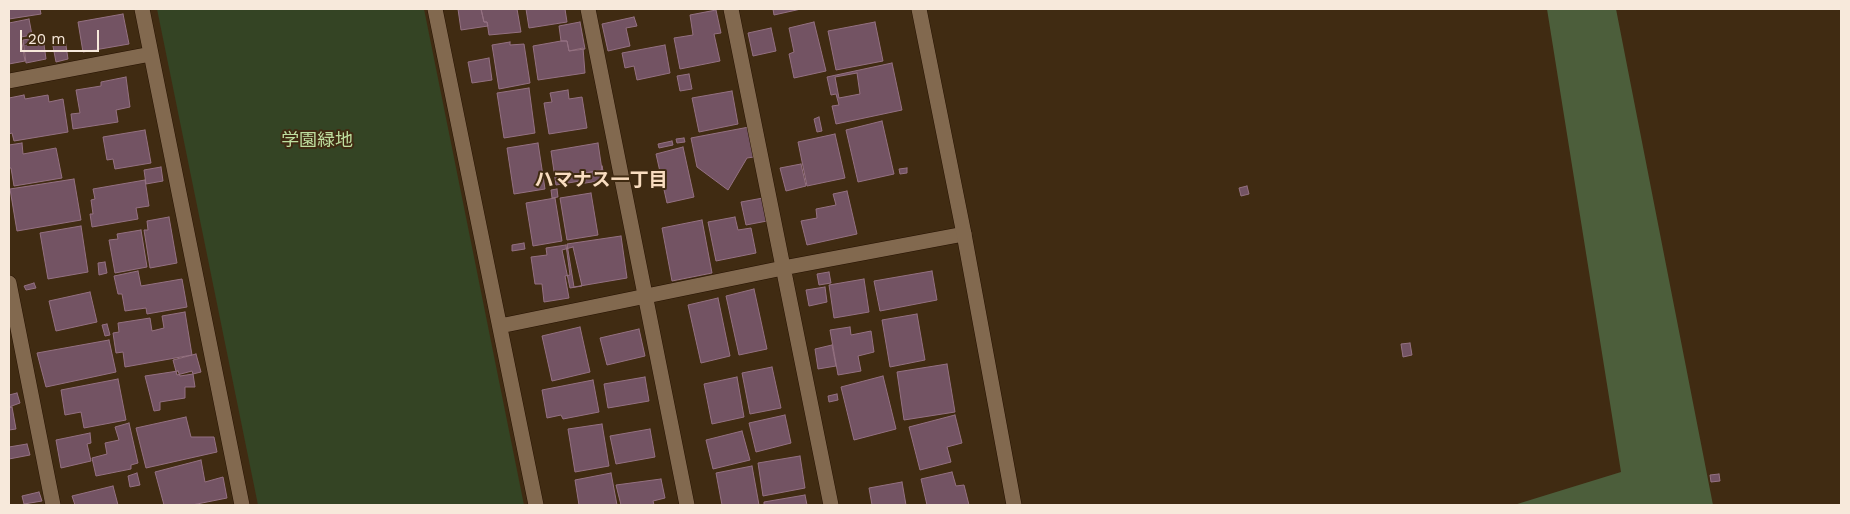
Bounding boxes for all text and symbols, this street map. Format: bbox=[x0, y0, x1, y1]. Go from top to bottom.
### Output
scale bar bbox=[22, 20, 101, 52]
text: 20 m bbox=[28, 30, 66, 48]
park label: 学園緑地 bbox=[281, 130, 353, 152]
district label: ハマナス一丁目 bbox=[535, 169, 667, 191]

